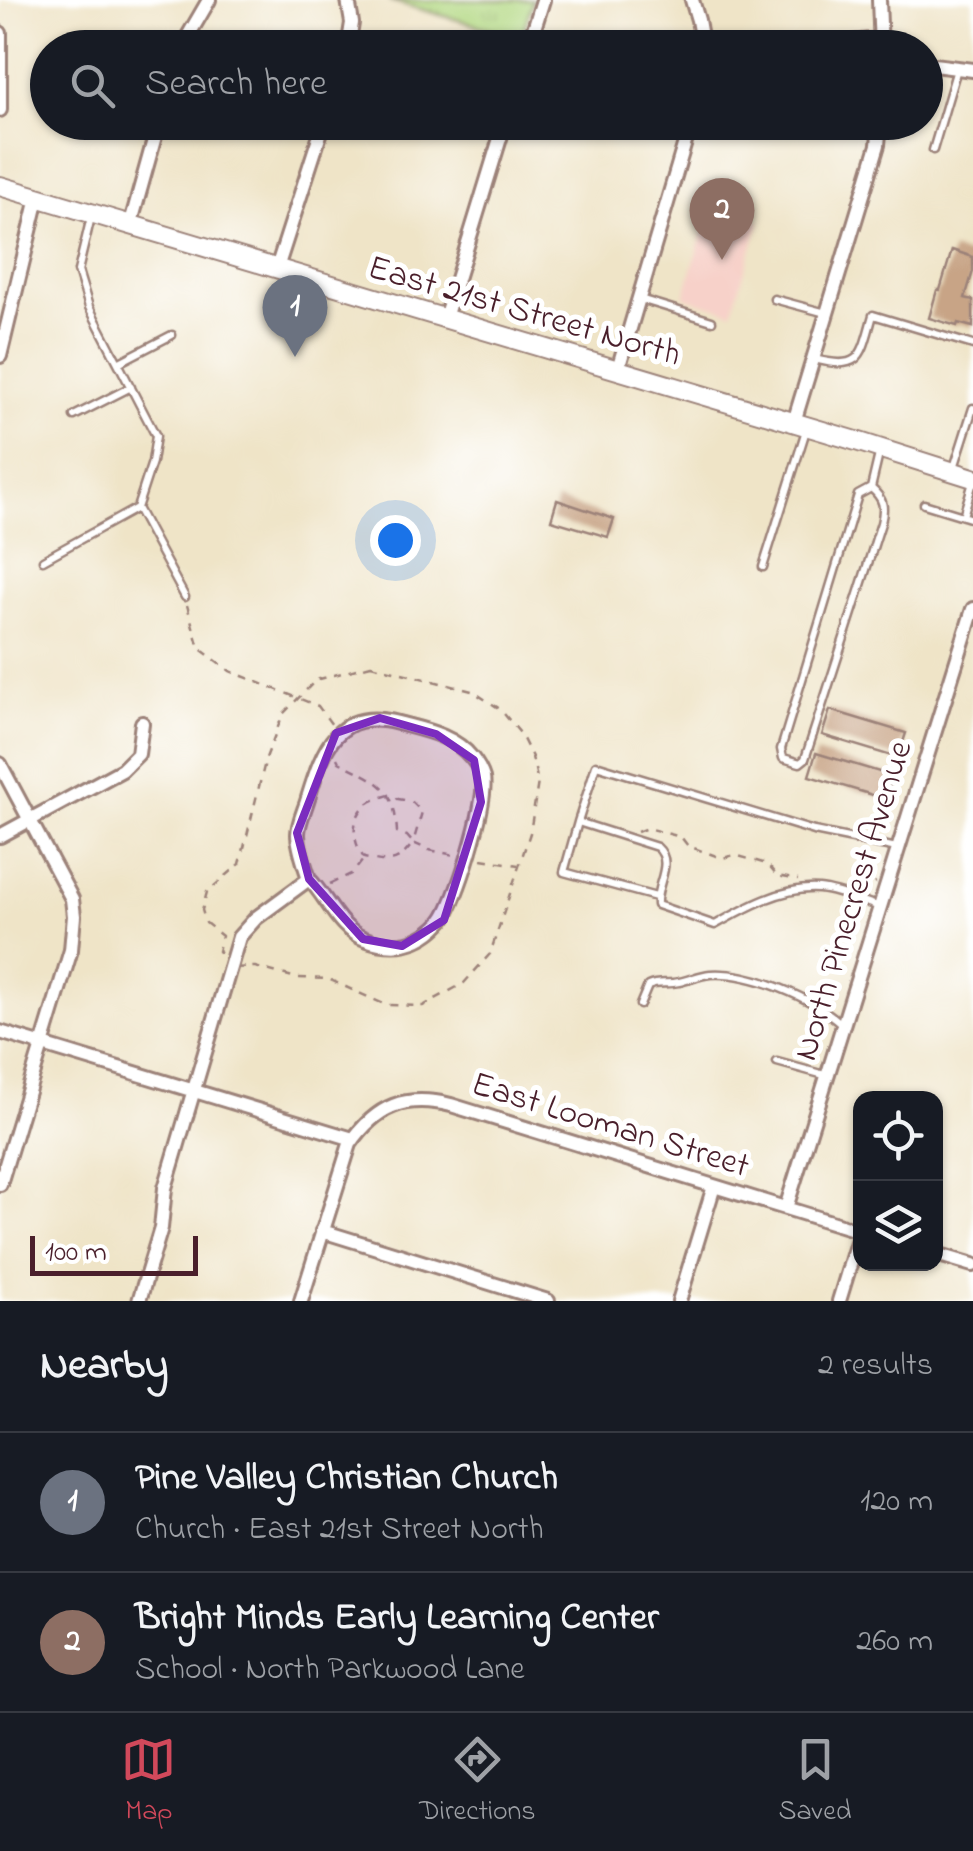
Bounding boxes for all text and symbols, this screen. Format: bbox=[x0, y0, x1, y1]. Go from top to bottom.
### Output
search box bbox=[30, 30, 943, 140]
text: Search here bbox=[145, 57, 327, 113]
icon: search bbox=[65, 58, 120, 113]
pin: 2 bbox=[690, 178, 754, 260]
street label: East 21st Street North bbox=[362, 243, 686, 381]
pin: 1 bbox=[262, 274, 328, 357]
your location bbox=[370, 515, 421, 566]
street label: North Pinecrest Avenue bbox=[781, 734, 927, 1067]
street label: East Looman Street bbox=[465, 1060, 755, 1193]
map controls bbox=[853, 1091, 943, 1271]
button: locate bbox=[853, 1091, 943, 1181]
button: layers bbox=[853, 1181, 943, 1271]
scale bar bbox=[30, 1231, 198, 1276]
text: 100 m bbox=[45, 1233, 107, 1274]
text: Nearby bbox=[40, 1336, 168, 1397]
text: 2 results bbox=[818, 1343, 933, 1390]
text: Pine Valley Christian Church bbox=[135, 1451, 558, 1507]
text: 1 bbox=[67, 1479, 78, 1526]
text: 120 m bbox=[860, 1479, 933, 1526]
text: Church · East 21st Street North bbox=[135, 1507, 544, 1554]
text: Bright Minds Early Learning Center bbox=[135, 1591, 659, 1647]
text: 2 bbox=[65, 1619, 80, 1666]
text: 260 m bbox=[856, 1619, 933, 1666]
text: School · North Parkwood Lane bbox=[135, 1647, 525, 1694]
tab: Map bbox=[121, 1732, 176, 1833]
tab: Directions bbox=[419, 1732, 536, 1833]
tab: Saved bbox=[779, 1732, 852, 1833]

